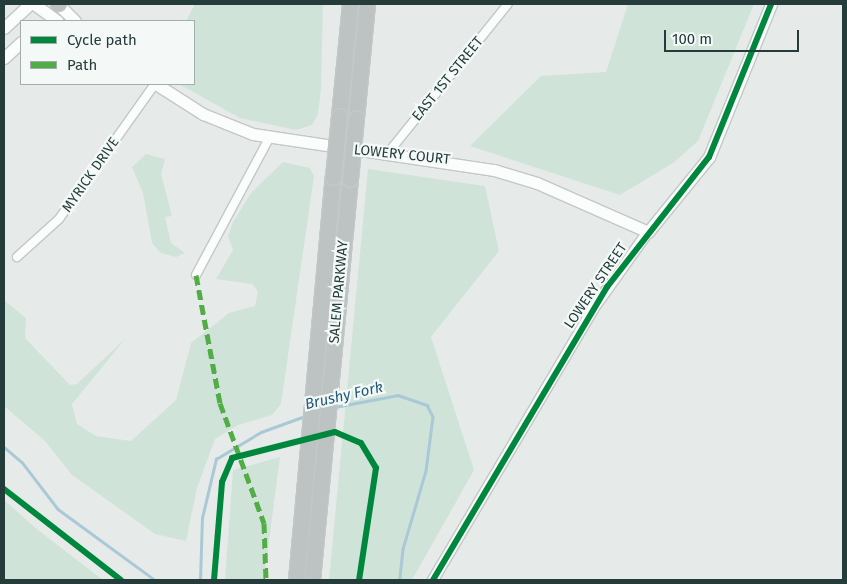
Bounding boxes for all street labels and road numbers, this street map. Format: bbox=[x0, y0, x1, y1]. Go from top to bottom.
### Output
street label: EAST 1ST STREET bbox=[409, 34, 487, 124]
street label: MYRICK DRIVE bbox=[59, 134, 123, 216]
street label: LOWERY COURT bbox=[353, 142, 451, 168]
street label: SALEM PARKWAY bbox=[326, 240, 352, 344]
street label: LOWERY STREET bbox=[561, 240, 631, 332]

